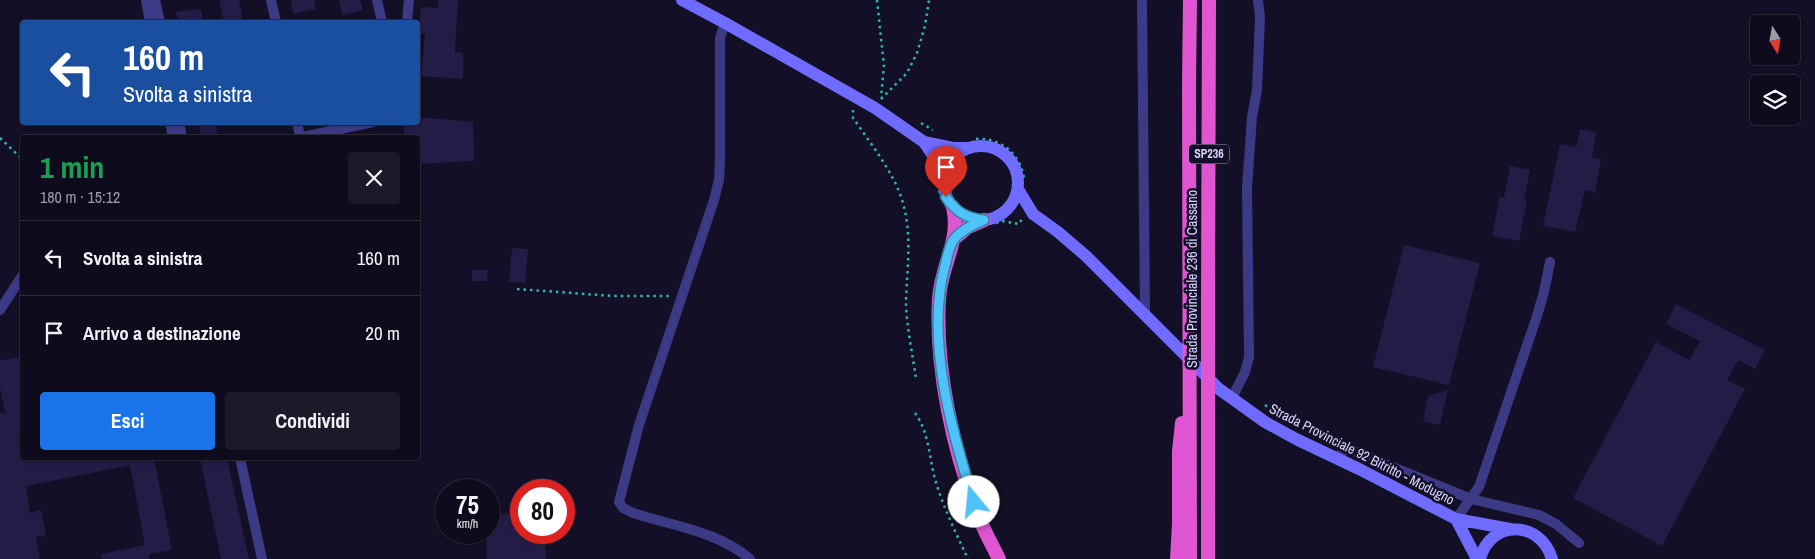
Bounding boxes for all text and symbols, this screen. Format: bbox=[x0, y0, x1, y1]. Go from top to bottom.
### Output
north arrow bbox=[1750, 15, 1800, 65]
map controls bbox=[1750, 15, 1800, 125]
text: 160 m bbox=[123, 34, 204, 81]
icon: left bbox=[40, 40, 105, 105]
button: layers bbox=[1750, 75, 1800, 125]
text: Svolta a sinistra bbox=[123, 79, 252, 109]
road number: SP236 bbox=[1189, 144, 1229, 164]
pin bbox=[925, 146, 967, 197]
text: 1 min bbox=[40, 147, 104, 187]
button: close bbox=[348, 152, 400, 204]
icon: arrive bbox=[932, 153, 960, 181]
text: 180 m · 15:12 bbox=[40, 186, 120, 208]
street label: Strada Provinciale 236 di Cassano bbox=[1183, 190, 1201, 368]
icon: left bbox=[40, 244, 68, 272]
text: Svolta a sinistra bbox=[83, 245, 203, 271]
text: 160 m bbox=[357, 245, 400, 271]
icon: arrive bbox=[40, 319, 68, 347]
text: Arrivo a destinazione bbox=[83, 320, 241, 346]
text: 20 m bbox=[365, 320, 400, 346]
button: Esci bbox=[40, 392, 215, 450]
button: Condividi bbox=[225, 392, 400, 450]
street label: Strada Provinciale 92 Bitritto - Modugno bbox=[1266, 399, 1458, 509]
position arrow bbox=[947, 475, 999, 527]
speed limit sign: 80 bbox=[510, 479, 575, 544]
text: 75 bbox=[456, 488, 479, 522]
text: km/h bbox=[457, 516, 478, 532]

